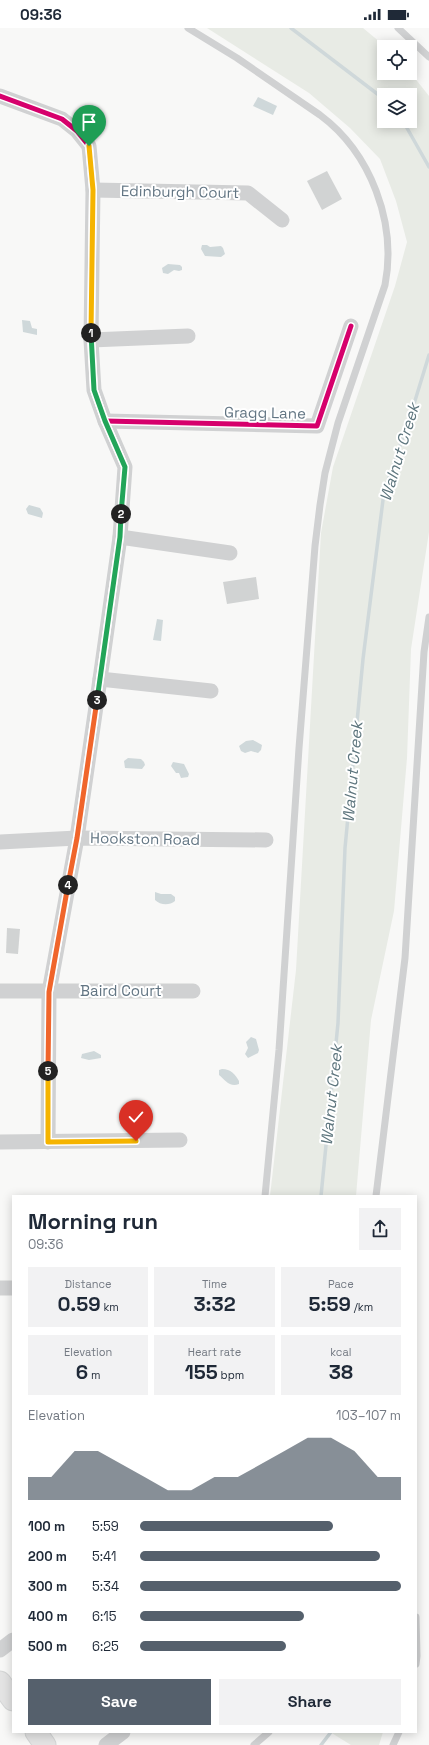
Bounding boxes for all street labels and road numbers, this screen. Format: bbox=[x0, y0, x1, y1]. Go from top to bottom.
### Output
street label: Edinburgh Court bbox=[121, 181, 240, 202]
street label: Gragg Lane bbox=[224, 402, 306, 423]
street label: Hookston Road bbox=[90, 828, 200, 849]
street label: Baird Court bbox=[80, 981, 162, 1000]

